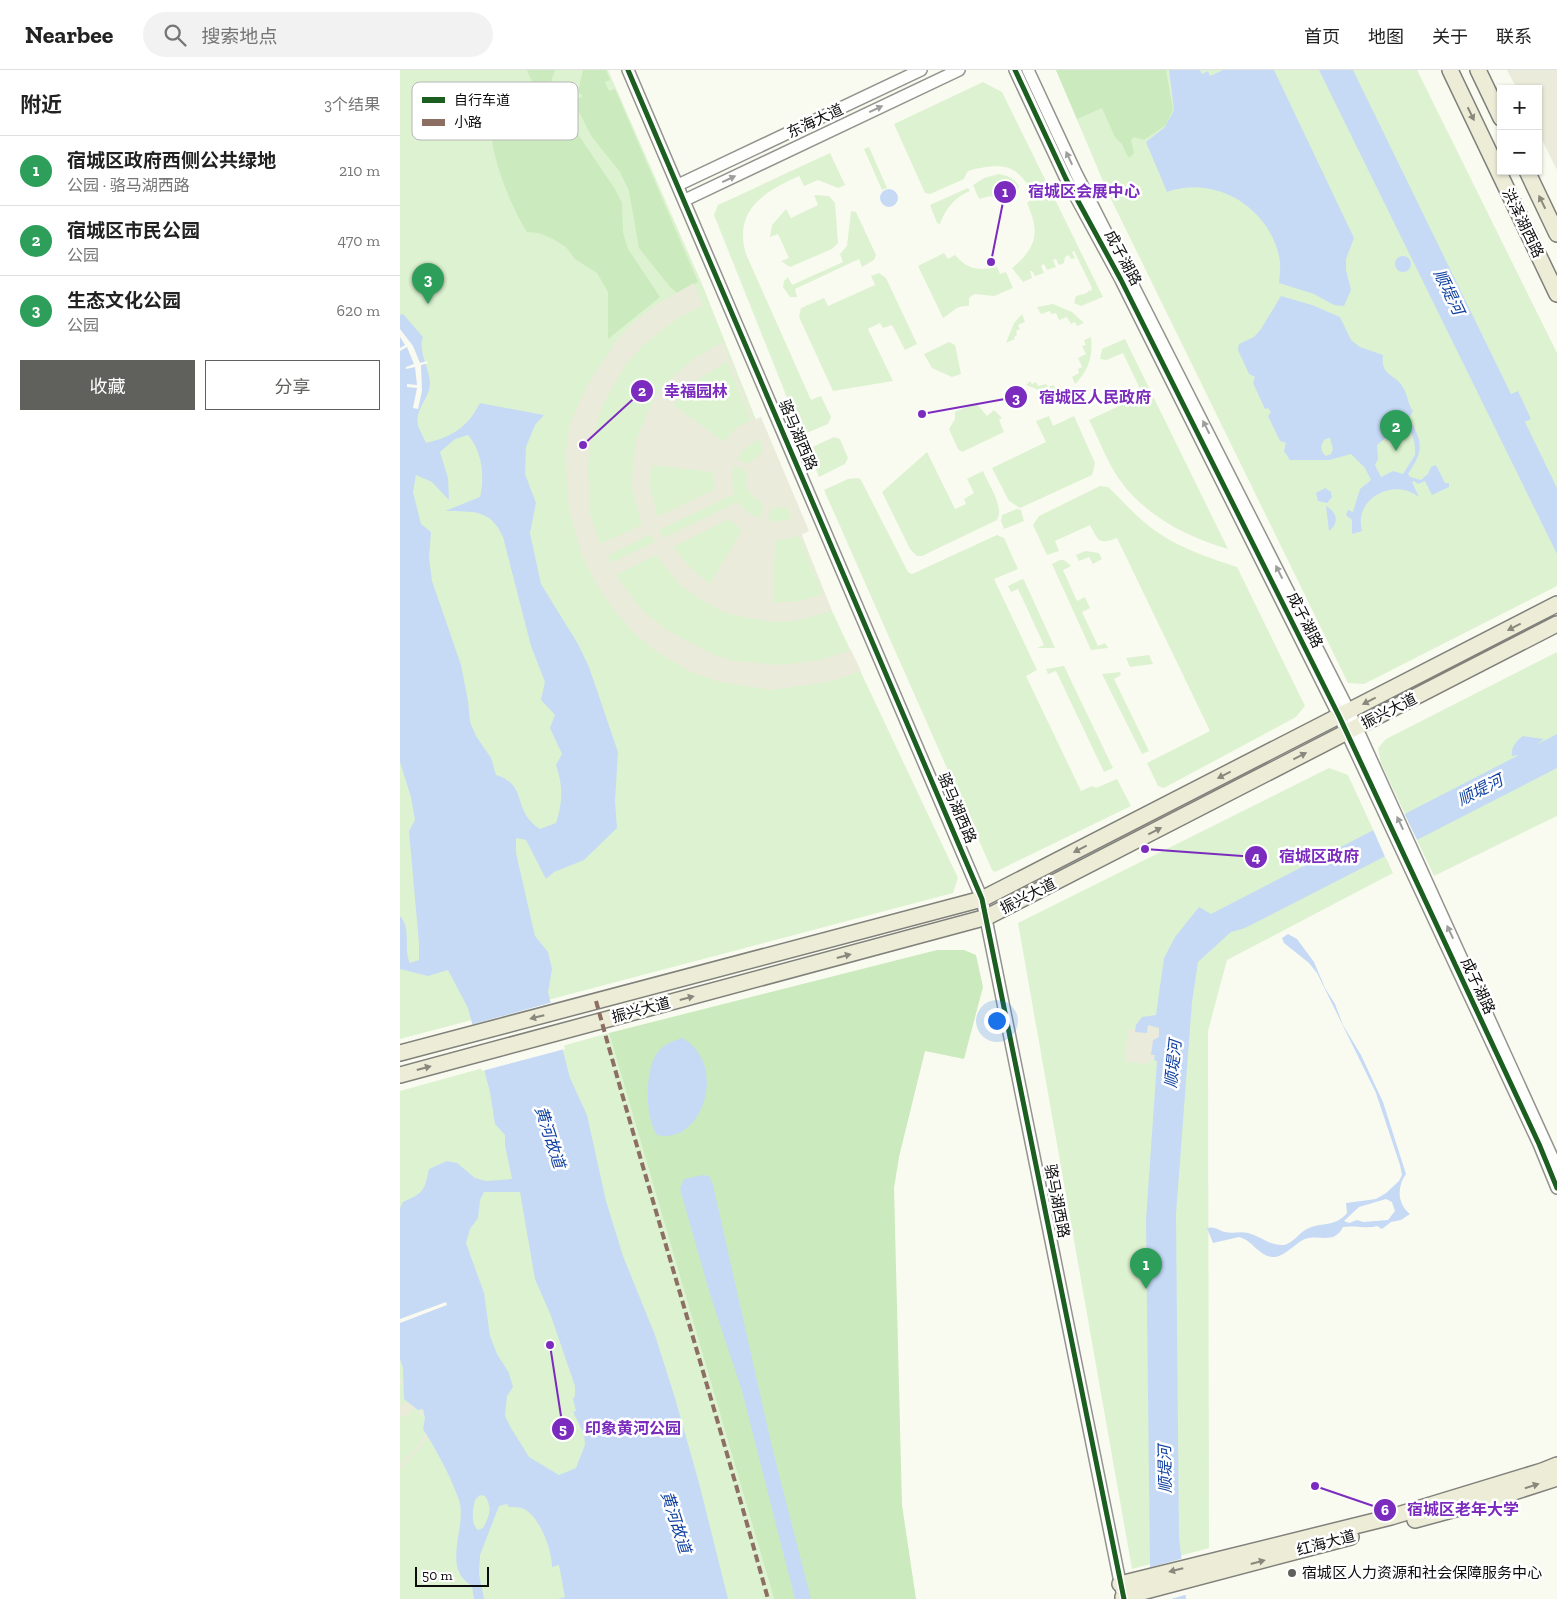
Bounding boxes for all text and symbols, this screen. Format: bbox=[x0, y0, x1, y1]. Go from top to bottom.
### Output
search box bbox=[143, 12, 493, 57]
text: Nearbee bbox=[25, 20, 113, 49]
icon: search bbox=[161, 21, 189, 49]
text: 搜索地点 bbox=[201, 25, 277, 48]
text: 首页 bbox=[1304, 26, 1340, 48]
text: 地图 bbox=[1368, 26, 1404, 48]
text: 关于 bbox=[1432, 26, 1468, 48]
text: 联系 bbox=[1496, 26, 1532, 48]
legend bbox=[412, 82, 578, 140]
map controls bbox=[1497, 85, 1542, 175]
button: + bbox=[1497, 85, 1542, 130]
text: 附近 bbox=[20, 92, 62, 117]
text: 自行车道 bbox=[454, 92, 510, 109]
text: 3个结果 bbox=[324, 95, 380, 114]
street label: 东海大道 bbox=[784, 100, 846, 142]
one-way arrow bbox=[868, 105, 883, 114]
one-way arrow bbox=[1467, 107, 1475, 121]
text: 小路 bbox=[454, 114, 482, 131]
button: − bbox=[1497, 130, 1542, 175]
text: 宿城区政府西侧公共绿地 bbox=[67, 149, 276, 172]
one-way arrow bbox=[1064, 151, 1072, 165]
text: 1 bbox=[33, 161, 39, 180]
text: 210 m bbox=[339, 161, 380, 180]
one-way arrow bbox=[722, 175, 736, 183]
text: 公园 · 骆马湖西路 bbox=[67, 176, 190, 195]
callout: 宿城区会展中心 bbox=[993, 176, 1150, 207]
text: 宿城区会展中心 bbox=[1028, 182, 1140, 201]
text: 1 bbox=[1002, 183, 1008, 201]
street label: 洪泽湖西路 bbox=[1498, 185, 1548, 261]
one-way arrow bbox=[1538, 195, 1546, 210]
text: 宿城区市民公园 bbox=[67, 219, 200, 242]
street label: 成子湖路 bbox=[1101, 227, 1145, 289]
text: 2 bbox=[32, 231, 40, 250]
text: 470 m bbox=[337, 231, 380, 250]
text: 公园 bbox=[67, 246, 99, 265]
pin: 3 bbox=[412, 263, 444, 304]
water label: 顺堤河 bbox=[1430, 266, 1469, 320]
text: 生态文化公园 bbox=[67, 289, 181, 312]
text: 3 bbox=[32, 301, 40, 320]
text: 620 m bbox=[337, 301, 380, 320]
text: 公园 bbox=[67, 316, 99, 335]
button: 收藏 bbox=[20, 360, 195, 410]
button: 分享 bbox=[205, 360, 380, 410]
callout: 幸福园林 bbox=[629, 376, 738, 407]
text: 2 bbox=[638, 382, 646, 400]
text: 幸福园林 bbox=[664, 382, 728, 401]
callout: 宿城区人民政府 bbox=[1004, 382, 1161, 413]
text: 宿城区人民政府 bbox=[1039, 388, 1151, 407]
text: 3 bbox=[1012, 389, 1020, 407]
street label: 骆马湖西路 bbox=[775, 397, 821, 473]
pin: 2 bbox=[1380, 410, 1412, 451]
one-way arrow bbox=[1202, 420, 1210, 435]
one-way arrow bbox=[1275, 565, 1283, 580]
street label: 成子湖路 bbox=[1283, 589, 1327, 651]
one-way arrow bbox=[1506, 623, 1521, 631]
street label: 振兴大道 bbox=[1358, 689, 1420, 733]
one-way arrow bbox=[1362, 697, 1376, 705]
one-way arrow bbox=[1293, 752, 1307, 760]
water label: 顺堤河 bbox=[1454, 769, 1508, 809]
street label: 骆马湖西路 bbox=[934, 770, 980, 846]
one-way arrow bbox=[1217, 771, 1232, 779]
one-way arrow bbox=[1396, 816, 1404, 830]
one-way arrow bbox=[1148, 827, 1162, 835]
callout: 宿城区政府 bbox=[1244, 841, 1369, 872]
one-way arrow bbox=[1073, 845, 1087, 853]
text: 宿城区政府 bbox=[1279, 847, 1359, 866]
text: 4 bbox=[1252, 848, 1261, 866]
street label: 振兴大道 bbox=[997, 874, 1059, 918]
one-way arrow bbox=[1446, 925, 1454, 939]
one-way arrow bbox=[836, 951, 851, 959]
street label: 成子湖路 bbox=[1457, 955, 1499, 1017]
street label: 振兴大道 bbox=[610, 994, 672, 1026]
one-way arrow bbox=[679, 994, 694, 1002]
your location bbox=[984, 1008, 1010, 1034]
one-way arrow bbox=[529, 1013, 544, 1021]
water label: 顺堤河 bbox=[1161, 1036, 1185, 1089]
one-way arrow bbox=[417, 1064, 432, 1072]
water label: 黄河故道 bbox=[531, 1104, 570, 1172]
street label: 骆马湖西路 bbox=[1041, 1162, 1073, 1240]
pin: 1 bbox=[1130, 1248, 1162, 1289]
callout: 印象黄河公园 bbox=[550, 1413, 691, 1444]
text: 印象黄河公园 bbox=[585, 1419, 681, 1438]
text: 5 bbox=[559, 1420, 567, 1438]
water label: 顺堤河 bbox=[1155, 1442, 1175, 1493]
one-way arrow bbox=[1525, 1482, 1540, 1489]
water label: 黄河故道 bbox=[657, 1489, 696, 1557]
callout: 宿城区老年大学 bbox=[1372, 1494, 1529, 1525]
text: 宿城区老年大学 bbox=[1407, 1500, 1519, 1519]
text: 6 bbox=[1381, 1501, 1389, 1519]
street label: 红海大道 bbox=[1295, 1527, 1357, 1559]
one-way arrow bbox=[1250, 1557, 1265, 1565]
scale bar bbox=[415, 1564, 489, 1587]
place label: 宿城区人力资源和社会保障服务中心 bbox=[1302, 1564, 1542, 1582]
one-way arrow bbox=[1169, 1566, 1184, 1574]
text: 50 m bbox=[422, 1567, 453, 1584]
marker: 宿城区人力资源和社会保障服务中心 bbox=[1286, 1567, 1298, 1579]

